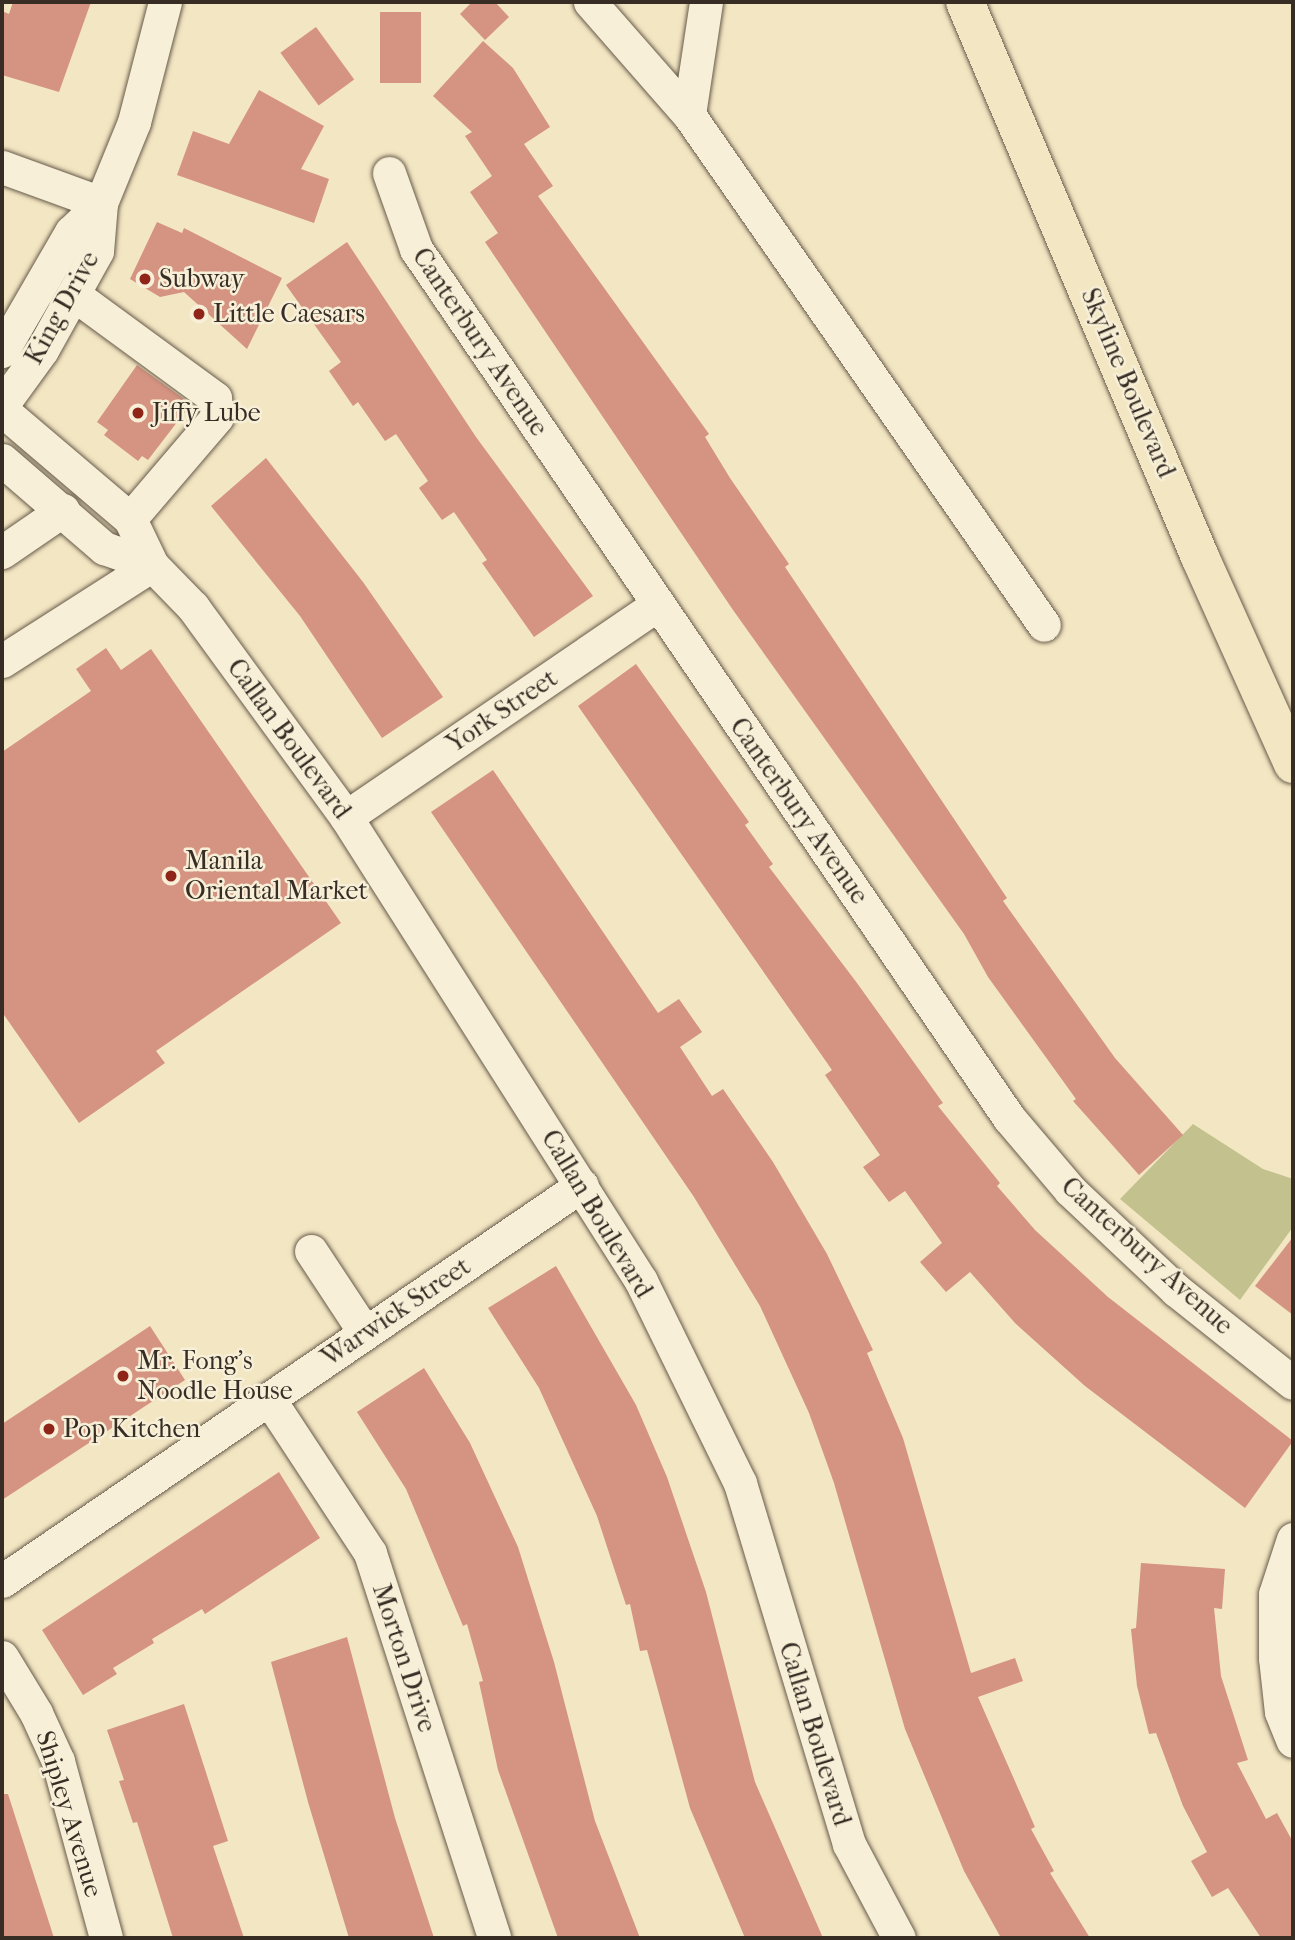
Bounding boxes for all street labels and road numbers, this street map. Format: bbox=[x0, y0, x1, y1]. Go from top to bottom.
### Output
street label: Canterbury Avenue bbox=[406, 242, 554, 442]
street label: King Drive bbox=[18, 246, 106, 370]
street label: Skyline Boulevard bbox=[1074, 284, 1182, 482]
street label: Callan Boulevard bbox=[220, 653, 358, 825]
street label: York Street bbox=[441, 663, 563, 759]
street label: Canterbury Avenue bbox=[723, 712, 875, 910]
street label: Callan Boulevard bbox=[535, 1124, 659, 1304]
street label: Canterbury Avenue bbox=[1055, 1171, 1239, 1341]
street label: Warwick Street bbox=[316, 1251, 476, 1373]
street label: Morton Drive bbox=[365, 1580, 443, 1736]
street label: Callan Boulevard bbox=[772, 1638, 858, 1830]
street label: Shipley Avenue bbox=[29, 1727, 109, 1901]

